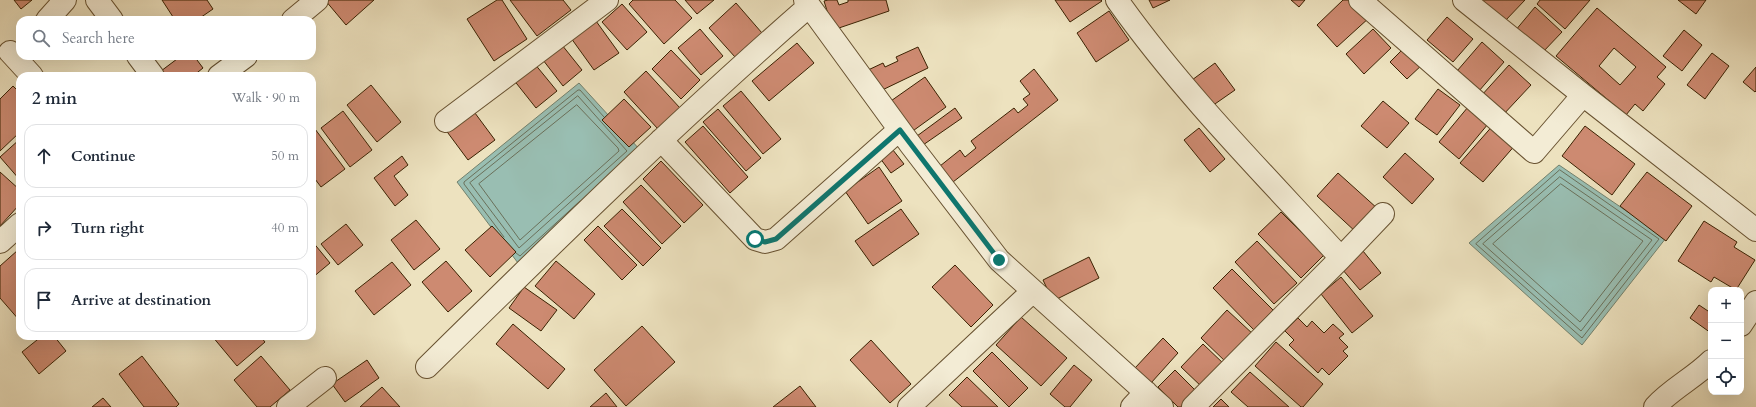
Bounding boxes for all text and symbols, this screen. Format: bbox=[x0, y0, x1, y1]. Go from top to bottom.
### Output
search box bbox=[16, 16, 316, 60]
icon: search bbox=[30, 27, 52, 49]
text: Search here bbox=[62, 28, 135, 48]
text: 2 min bbox=[32, 87, 77, 110]
text: Walk · 90 m bbox=[232, 89, 300, 107]
icon: ahead bbox=[33, 145, 55, 167]
text: Continue bbox=[71, 146, 136, 166]
text: 50 m bbox=[271, 147, 299, 165]
icon: right bbox=[33, 217, 55, 239]
text: Turn right bbox=[71, 218, 144, 238]
text: 40 m bbox=[271, 219, 299, 237]
route start bbox=[746, 230, 764, 248]
route end bbox=[990, 251, 1008, 269]
map controls bbox=[1708, 287, 1744, 395]
button: + bbox=[1708, 287, 1744, 323]
icon: arrive bbox=[33, 289, 55, 311]
text: Arrive at destination bbox=[71, 290, 211, 310]
button: − bbox=[1708, 323, 1744, 359]
button: locate bbox=[1708, 359, 1744, 395]

